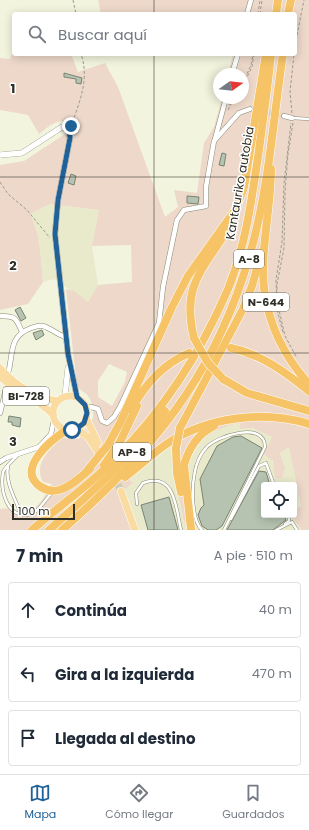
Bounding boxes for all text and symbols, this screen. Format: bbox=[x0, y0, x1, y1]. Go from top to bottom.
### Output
search box bbox=[12, 12, 297, 56]
icon: search bbox=[26, 23, 48, 45]
text: Buscar aquí bbox=[58, 24, 147, 45]
north arrow bbox=[213, 68, 249, 104]
text: 1 bbox=[11, 79, 15, 98]
route end bbox=[62, 117, 80, 135]
street label: Kantauriko autobia bbox=[221, 125, 258, 241]
road number: A-8 bbox=[234, 250, 264, 268]
text: 2 bbox=[9, 256, 17, 275]
road number: N-644 bbox=[243, 293, 289, 311]
road number: BI-728 bbox=[3, 387, 49, 405]
route start bbox=[63, 421, 81, 439]
text: 3 bbox=[9, 432, 17, 451]
road number: AP-8 bbox=[113, 443, 151, 461]
map controls bbox=[261, 482, 297, 518]
button: locate bbox=[261, 482, 297, 518]
scale bar bbox=[12, 502, 75, 521]
text: 100 m bbox=[18, 503, 50, 519]
text: 7 min bbox=[16, 544, 63, 568]
text: A pie · 510 m bbox=[214, 546, 293, 565]
icon: ahead bbox=[17, 599, 39, 621]
text: Continúa bbox=[55, 600, 127, 621]
text: 40 m bbox=[259, 600, 292, 619]
icon: left bbox=[17, 663, 39, 685]
text: Gira a la izquierda bbox=[55, 664, 194, 685]
text: 470 m bbox=[252, 664, 292, 683]
icon: arrive bbox=[17, 727, 39, 749]
text: Llegada al destino bbox=[55, 728, 196, 749]
tab: Mapa bbox=[24, 782, 56, 823]
tab: Cómo llegar bbox=[105, 782, 173, 823]
tab: Guardados bbox=[222, 782, 284, 823]

